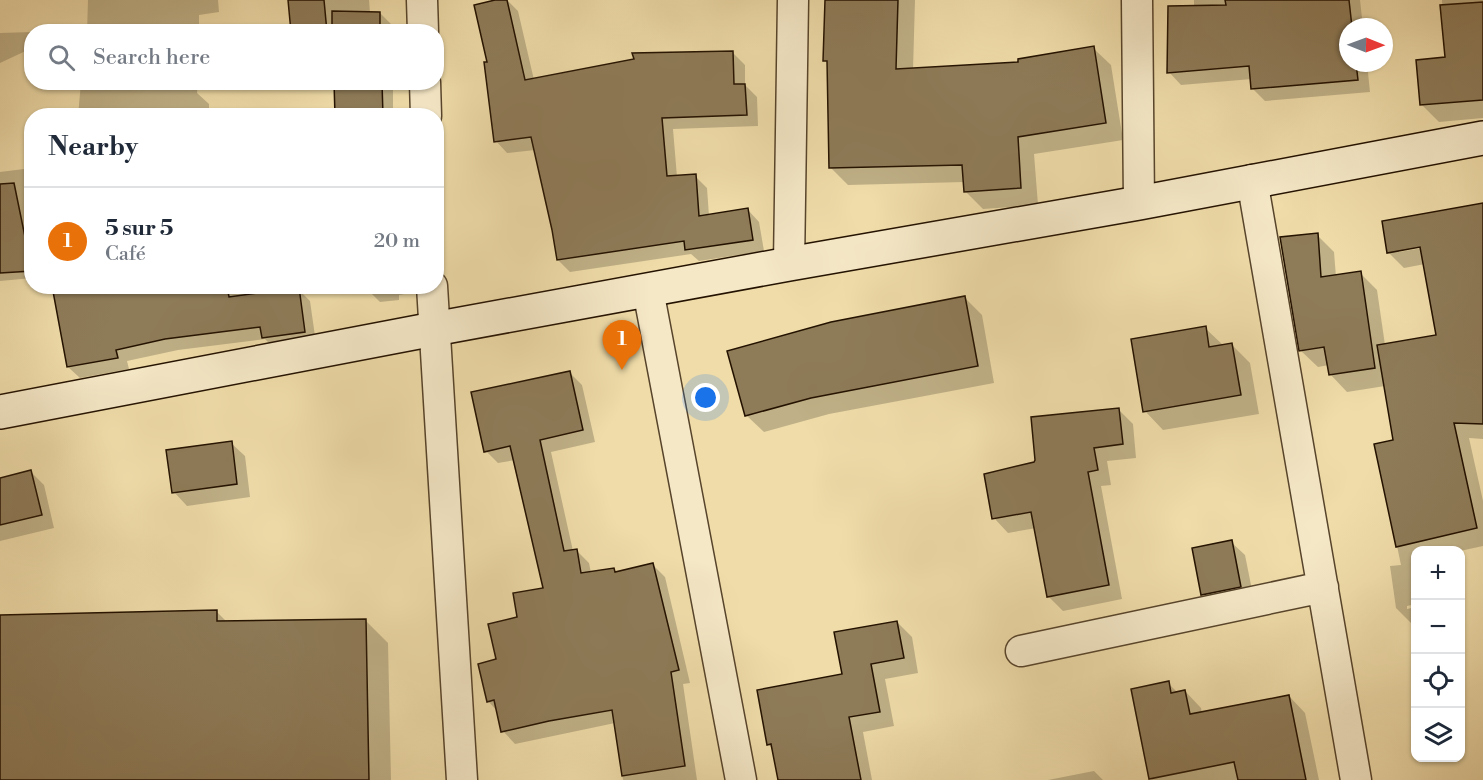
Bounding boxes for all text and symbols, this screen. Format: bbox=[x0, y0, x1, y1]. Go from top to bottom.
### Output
north arrow bbox=[1339, 18, 1393, 72]
search box bbox=[24, 24, 444, 90]
icon: search bbox=[45, 41, 78, 74]
text: Search here bbox=[93, 44, 210, 71]
text: Nearby bbox=[48, 131, 138, 163]
text: 5 sur 5 bbox=[105, 215, 173, 242]
text: 1 bbox=[63, 229, 72, 254]
text: 20 m bbox=[374, 229, 420, 254]
text: Café bbox=[105, 242, 146, 267]
pin: 1 bbox=[602, 320, 642, 370]
your location bbox=[691, 383, 720, 412]
map controls bbox=[1411, 546, 1465, 762]
button: + bbox=[1411, 546, 1465, 600]
button: − bbox=[1411, 600, 1465, 654]
button: locate bbox=[1411, 654, 1465, 708]
button: layers bbox=[1411, 708, 1465, 762]

